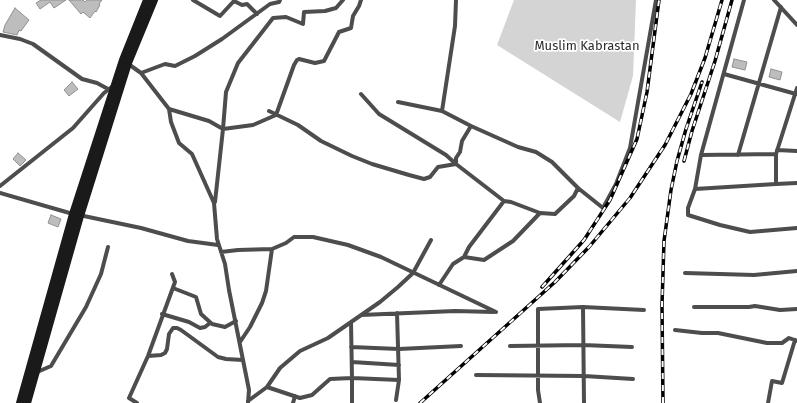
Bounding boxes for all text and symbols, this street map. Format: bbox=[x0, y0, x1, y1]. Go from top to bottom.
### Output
park label: Muslim Kabrastan bbox=[534, 38, 640, 54]

